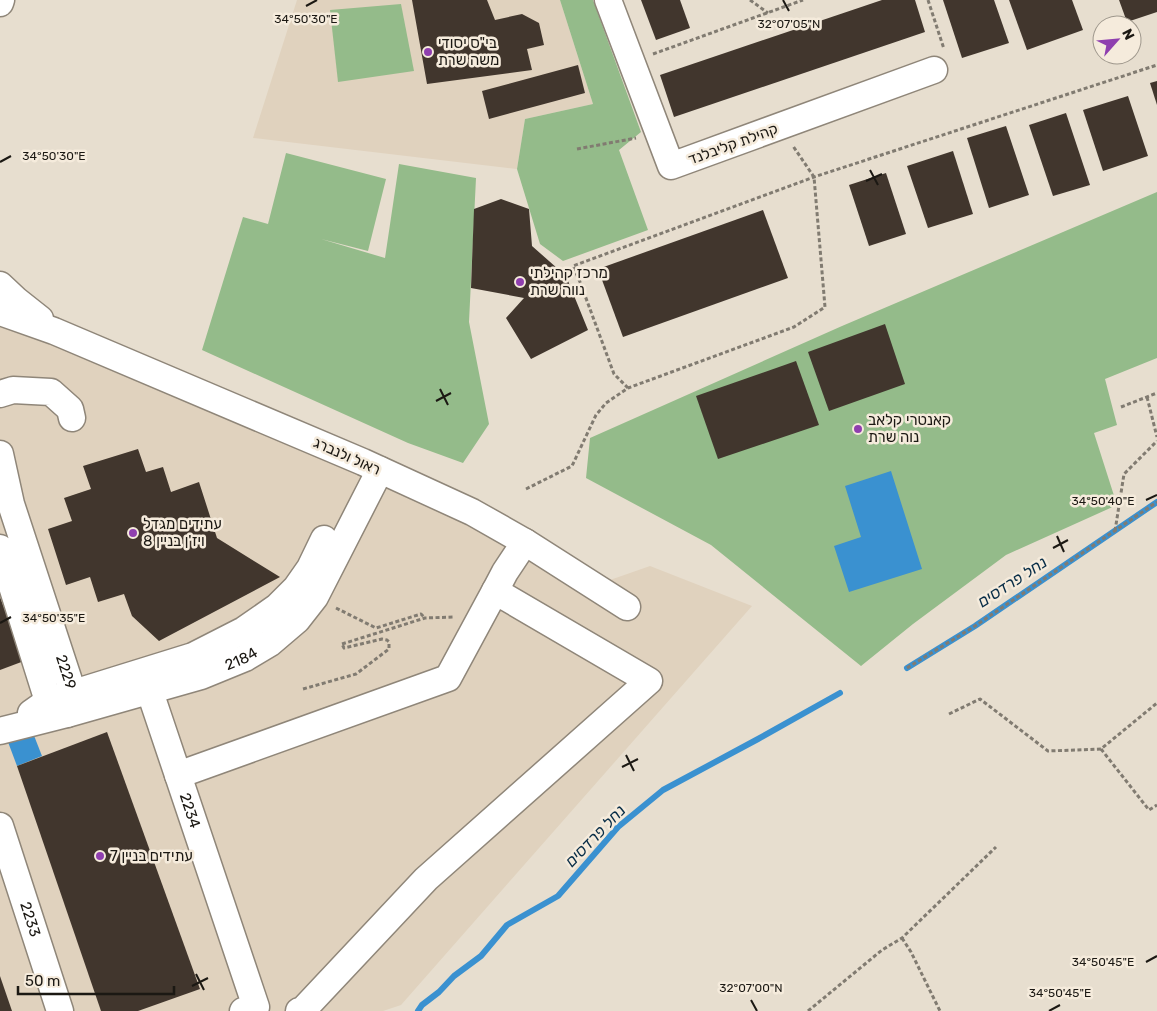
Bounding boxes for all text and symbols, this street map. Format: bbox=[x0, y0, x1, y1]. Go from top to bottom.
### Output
text: 34°50'30"E bbox=[274, 12, 338, 26]
north arrow bbox=[1092, 15, 1142, 65]
text: 32°07'05"N bbox=[758, 17, 820, 31]
text: N bbox=[1118, 26, 1138, 43]
place label: בי"ס יסודי משה שרת bbox=[438, 34, 499, 69]
marker: בי"ס יסודי משה שרת bbox=[422, 46, 434, 58]
street label: קהילת קליבלנד bbox=[686, 119, 780, 169]
text: 34°50'30"E bbox=[22, 149, 86, 163]
place label: מרכז קהילתי נווה שרת bbox=[530, 264, 608, 299]
marker: מרכז קהילתי נווה שרת bbox=[514, 276, 526, 288]
place label: קאנטרי קלאב נוה שרת bbox=[868, 411, 951, 446]
marker: קאנטרי קלאב נוה שרת bbox=[852, 423, 864, 435]
street label: ראול ולנברג bbox=[311, 433, 383, 479]
text: 34°50'40"E bbox=[1072, 494, 1134, 508]
place label: עתידים מגדל ויז'ן בניין 8 bbox=[143, 515, 222, 550]
marker: עתידים מגדל ויז'ן בניין 8 bbox=[127, 527, 139, 539]
water label: נחל פרדסים bbox=[974, 553, 1050, 611]
text: 34°50'35"E bbox=[23, 611, 85, 625]
street label: 2184 bbox=[222, 644, 261, 674]
street label: 2229 bbox=[52, 652, 80, 692]
street label: 2234 bbox=[176, 791, 204, 830]
water label: נחל פרדסים bbox=[561, 801, 629, 871]
place label: עתידים בניין 7 bbox=[110, 847, 193, 865]
marker: עתידים בניין 7 bbox=[94, 850, 106, 862]
street label: 2233 bbox=[16, 899, 44, 939]
text: 34°50'45"E bbox=[1072, 955, 1134, 969]
scale bar bbox=[18, 964, 174, 996]
text: 50 m bbox=[25, 972, 60, 990]
text: 32°07'00"N bbox=[719, 981, 783, 995]
text: 34°50'45"E bbox=[1029, 986, 1091, 1000]

